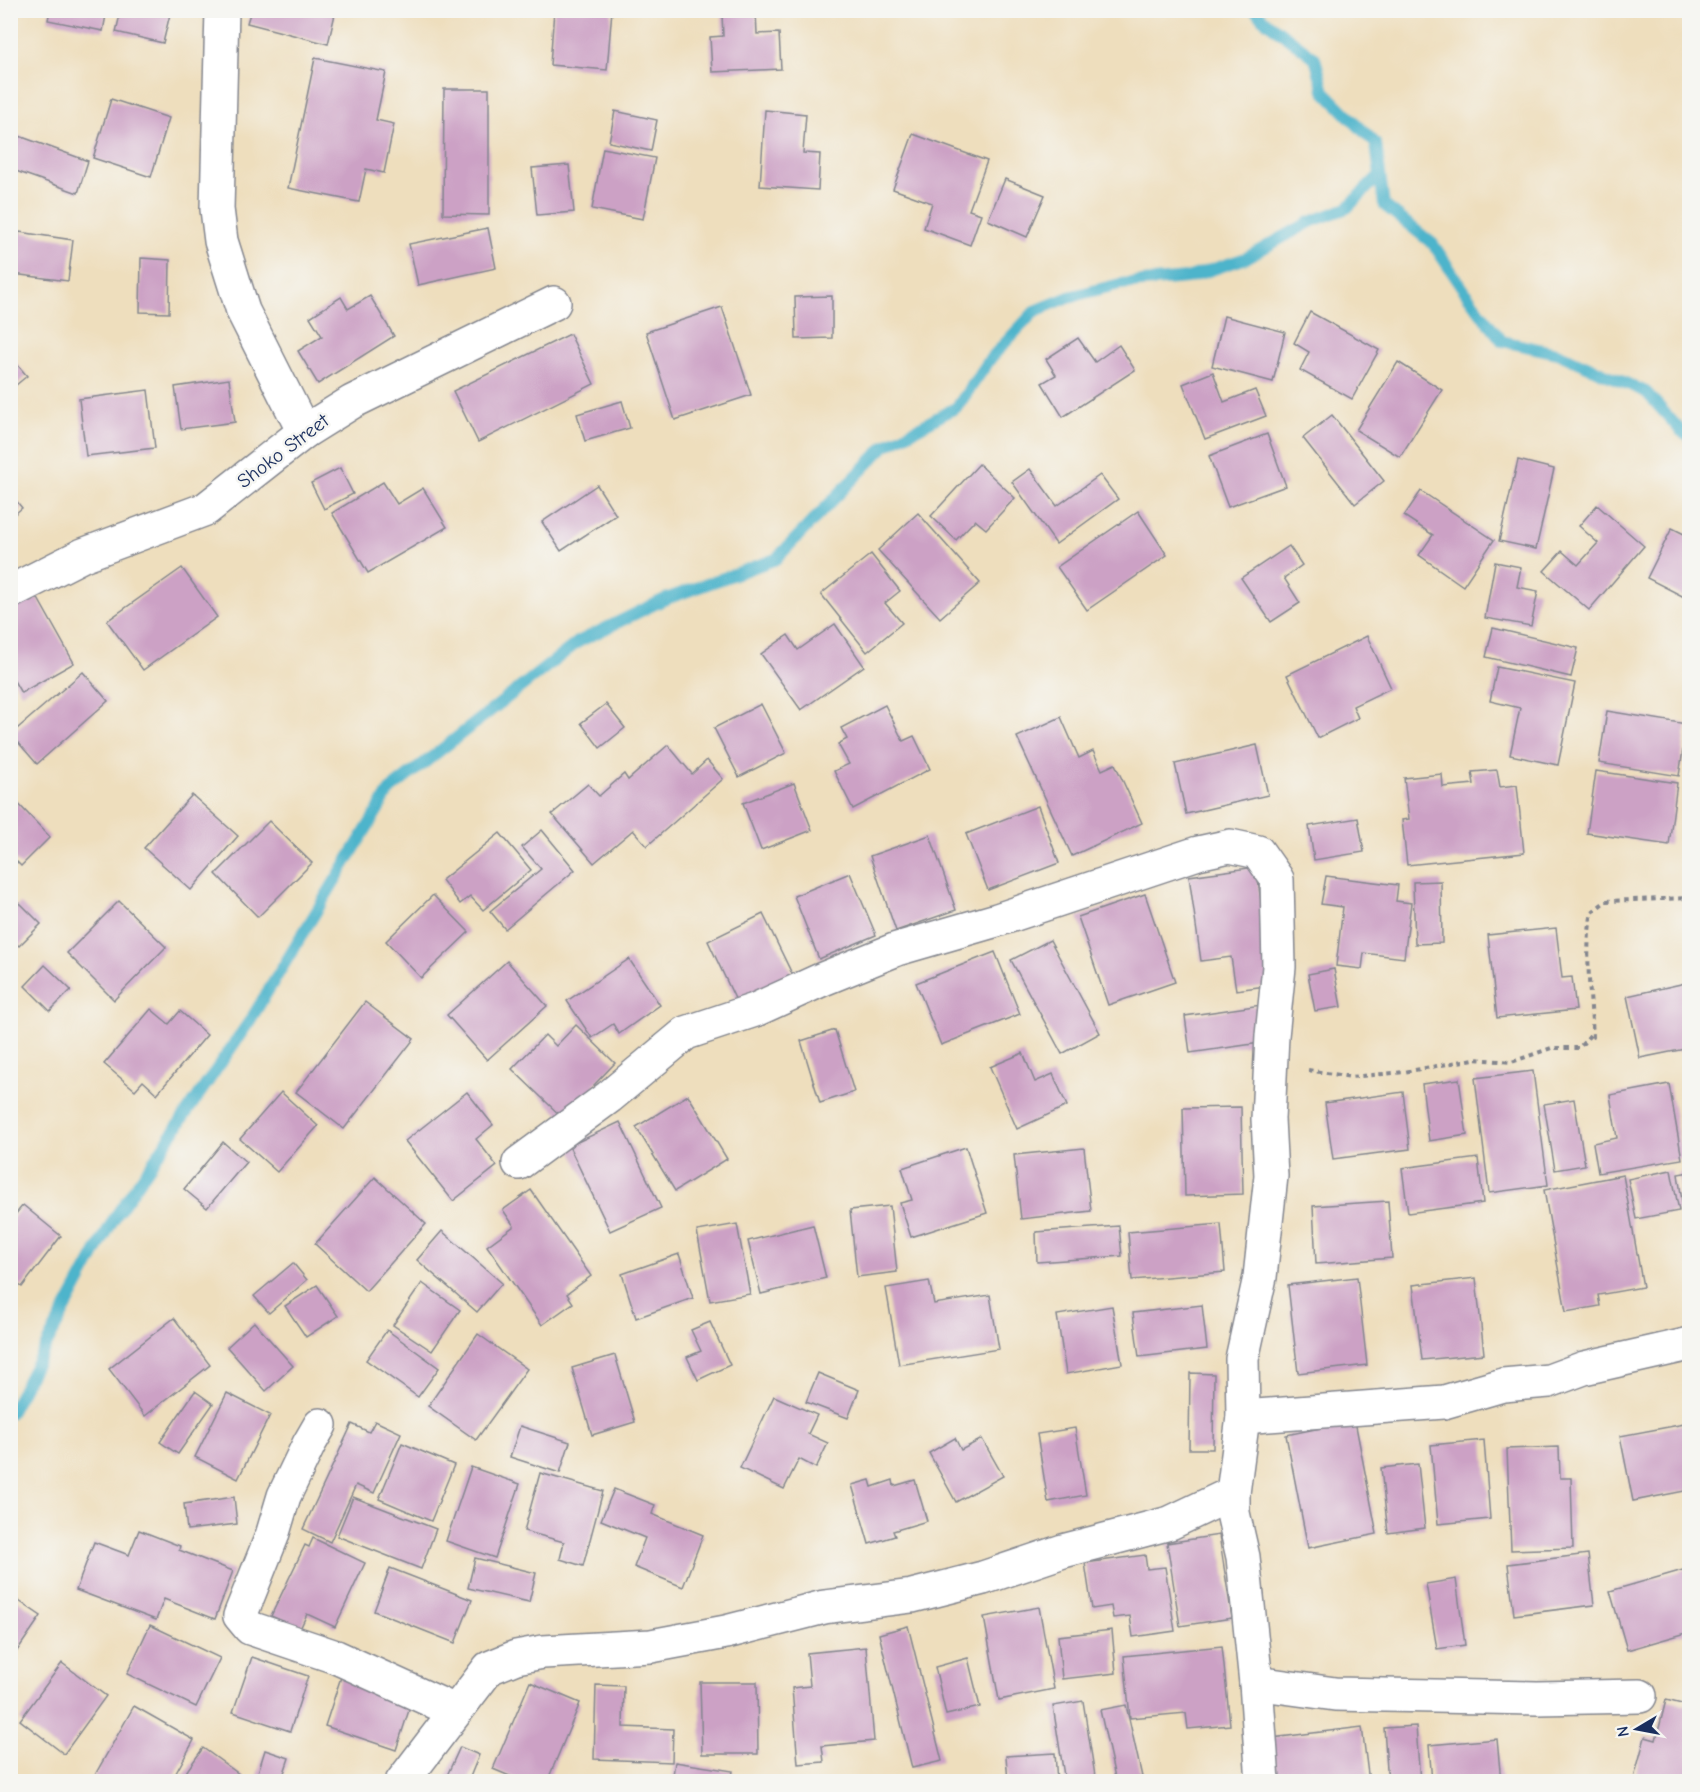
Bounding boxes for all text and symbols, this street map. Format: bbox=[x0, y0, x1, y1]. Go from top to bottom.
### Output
street label: Shoko Street bbox=[233, 408, 334, 493]
north arrow bbox=[1607, 1699, 1667, 1759]
text: N bbox=[1613, 1725, 1633, 1738]

